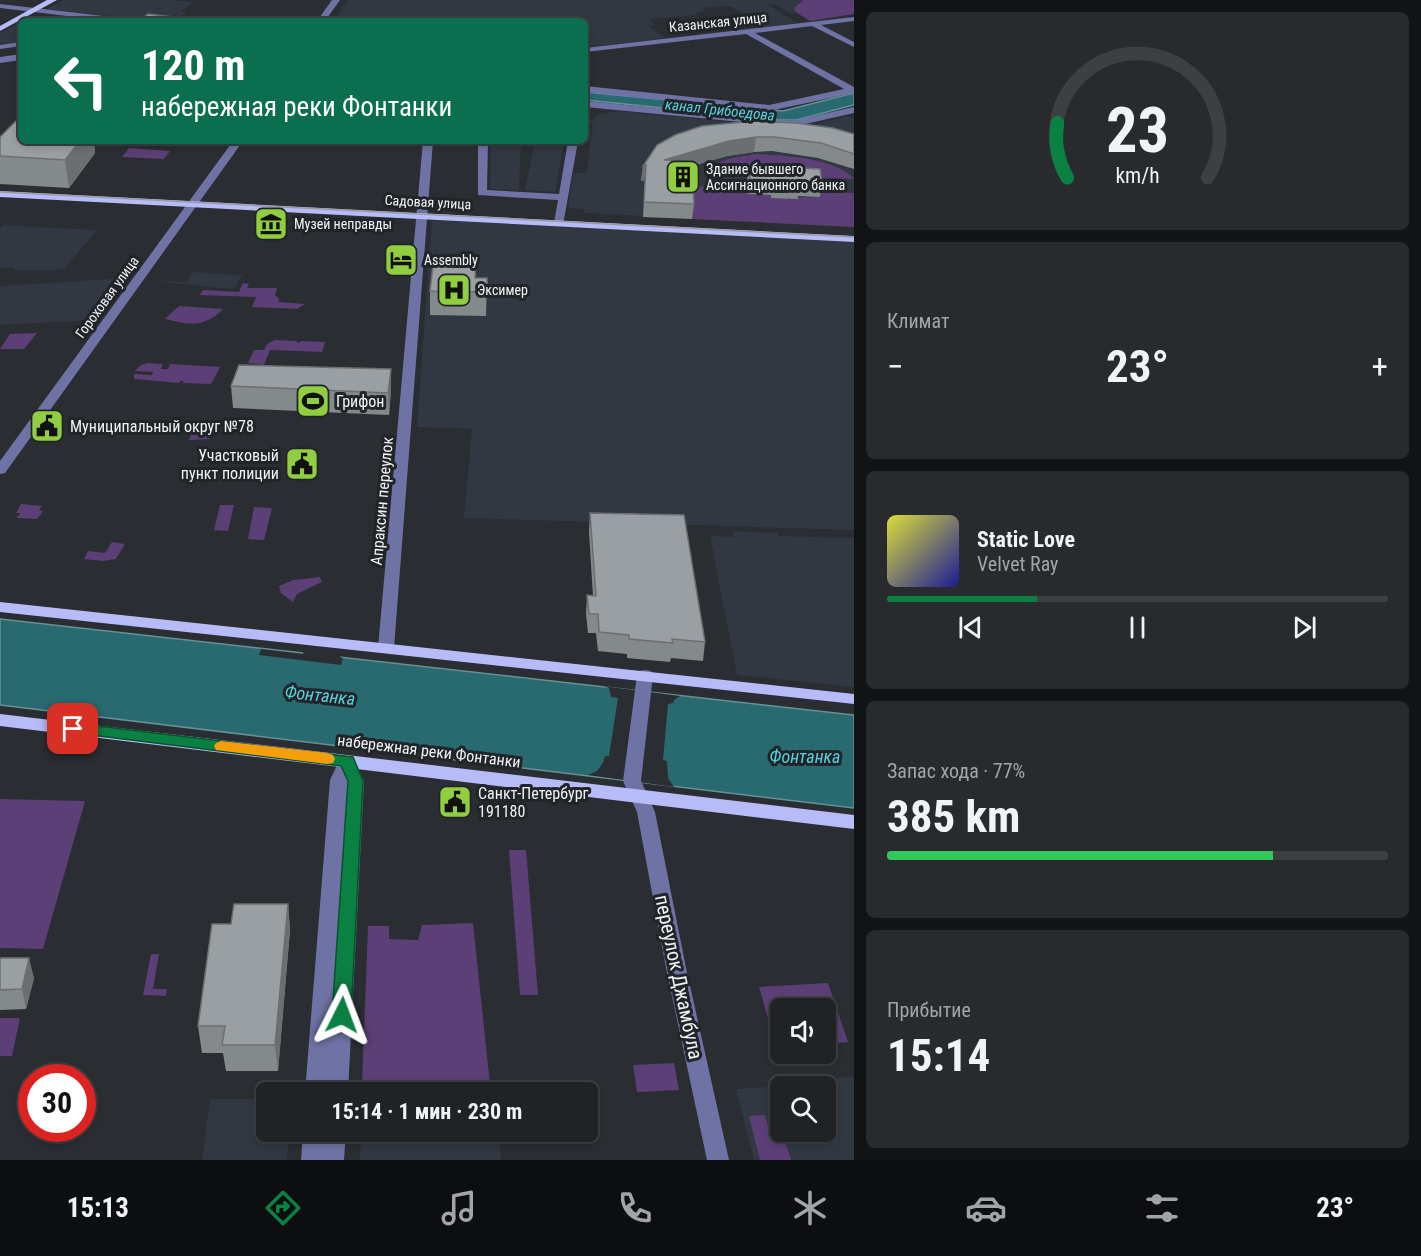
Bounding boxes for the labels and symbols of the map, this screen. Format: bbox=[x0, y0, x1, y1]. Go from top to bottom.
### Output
street label: Казанская улица bbox=[668, 9, 768, 35]
water label: канал Грибоедова bbox=[664, 95, 776, 125]
building icon: Здание бывшего Ассигнационного банка bbox=[665, 159, 701, 195]
place label: Здание бывшего Ассигнационного банка bbox=[706, 161, 845, 193]
street label: Садовая улица bbox=[384, 192, 472, 212]
museum icon: Музей неправды bbox=[253, 206, 289, 242]
place label: Музей неправды bbox=[294, 216, 392, 232]
hotel icon: Assembly bbox=[383, 242, 419, 278]
place label: Assembly bbox=[424, 252, 478, 268]
street label: Гороховая улица bbox=[72, 253, 142, 341]
hospital icon: Эксимер bbox=[436, 272, 472, 308]
place label: Эксимер bbox=[477, 282, 528, 298]
sports icon: Грифон bbox=[295, 383, 331, 419]
place label: Грифон bbox=[336, 392, 384, 411]
public building icon: Муниципальный округ №78 bbox=[29, 408, 65, 444]
place label: Муниципальный округ №78 bbox=[70, 417, 254, 436]
street label: Апраксин переулок bbox=[367, 436, 397, 566]
place label: Участковый пункт полиции bbox=[181, 446, 279, 483]
public building icon: Участковый пункт полиции bbox=[284, 446, 320, 482]
water label: Фонтанка bbox=[284, 681, 356, 709]
pin bbox=[47, 703, 98, 754]
street label: набережная реки Фонтанки bbox=[336, 730, 522, 772]
water label: Фонтанка bbox=[770, 746, 840, 767]
public building icon: Санкт-Петербург 191180 bbox=[437, 784, 473, 820]
place label: Санкт-Петербург 191180 bbox=[478, 784, 589, 821]
street label: переулок Джамбула bbox=[650, 893, 708, 1061]
position arrow bbox=[310, 983, 374, 1047]
speed limit sign: 30 bbox=[18, 1064, 96, 1142]

